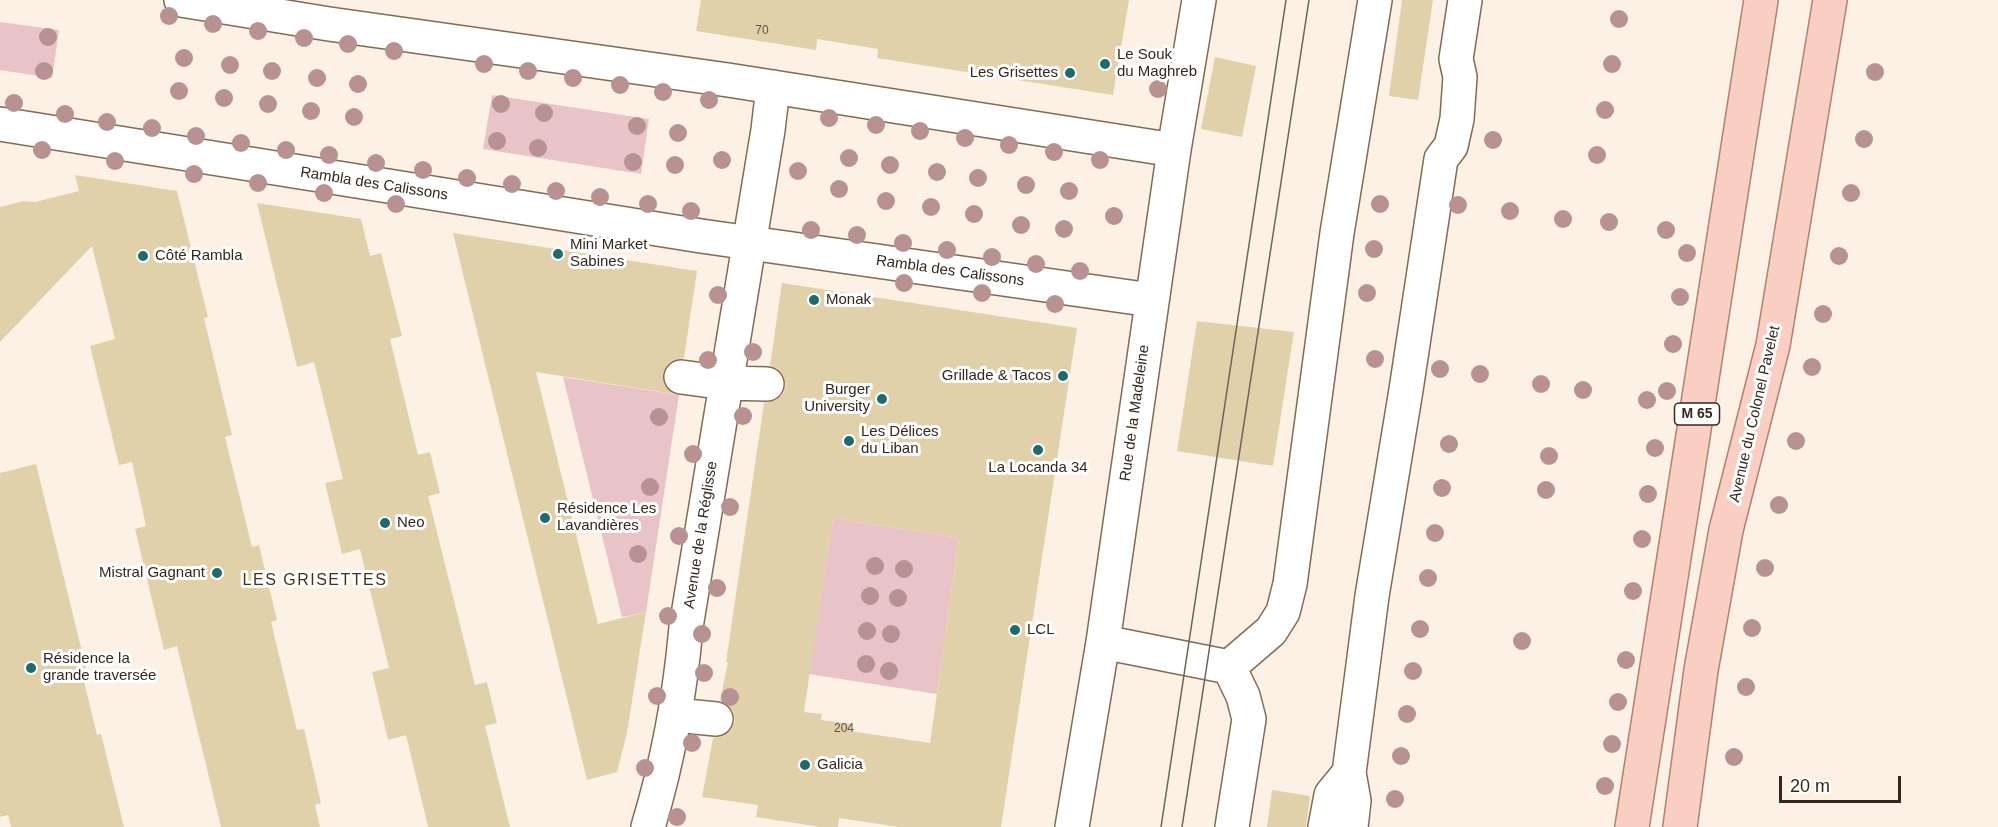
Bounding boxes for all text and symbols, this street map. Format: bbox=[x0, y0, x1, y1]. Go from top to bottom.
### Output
house number: 70 bbox=[755, 24, 769, 38]
place label: Le Souk du Maghreb bbox=[1117, 46, 1197, 81]
marker: Le Souk du Maghreb bbox=[1098, 57, 1112, 71]
place label: Les Grisettes bbox=[970, 64, 1058, 82]
marker: Les Grisettes bbox=[1063, 66, 1077, 80]
street label: Rambla des Calissons bbox=[299, 163, 449, 205]
place label: Mini Market Sabines bbox=[570, 236, 648, 271]
place label: Côté Rambla bbox=[155, 247, 243, 265]
marker: Mini Market Sabines bbox=[551, 247, 565, 261]
marker: Côté Rambla bbox=[136, 249, 150, 263]
street label: Rambla des Calissons bbox=[875, 252, 1025, 290]
place label: Monak bbox=[826, 291, 871, 309]
marker: Monak bbox=[807, 293, 821, 307]
street label: Avenue du Colonel Pavelet bbox=[1726, 324, 1784, 504]
street label: Rue de la Madeleine bbox=[1117, 344, 1153, 482]
place label: Grillade & Tacos bbox=[942, 367, 1051, 385]
marker: Grillade & Tacos bbox=[1056, 369, 1070, 383]
place label: Burger University bbox=[804, 381, 870, 416]
marker: Burger University bbox=[875, 392, 889, 406]
road number: M 65 bbox=[1674, 403, 1720, 425]
place label: Les Délices du Liban bbox=[861, 423, 939, 458]
marker: Les Délices du Liban bbox=[842, 434, 856, 448]
marker: La Locanda 34 bbox=[1031, 443, 1045, 457]
place label: La Locanda 34 bbox=[988, 459, 1088, 477]
street label: Avenue de la Réglisse bbox=[680, 460, 722, 610]
place label: Résidence Les Lavandières bbox=[557, 500, 656, 535]
marker: Résidence Les Lavandières bbox=[538, 511, 552, 525]
place label: Neo bbox=[397, 514, 425, 532]
marker: Neo bbox=[378, 516, 392, 530]
place label: Mistral Gagnant bbox=[99, 564, 205, 582]
marker: Mistral Gagnant bbox=[210, 566, 224, 580]
district label: LES GRISETTES bbox=[243, 571, 387, 591]
place label: LCL bbox=[1027, 621, 1055, 639]
marker: LCL bbox=[1008, 623, 1022, 637]
place label: Résidence la grande traversée bbox=[43, 650, 156, 685]
marker: Résidence la grande traversée bbox=[24, 661, 38, 675]
house number: 204 bbox=[834, 722, 854, 736]
place label: Galicia bbox=[817, 756, 863, 774]
marker: Galicia bbox=[798, 758, 812, 772]
scale bar bbox=[1782, 764, 1904, 802]
text: 20 m bbox=[1790, 776, 1830, 796]

